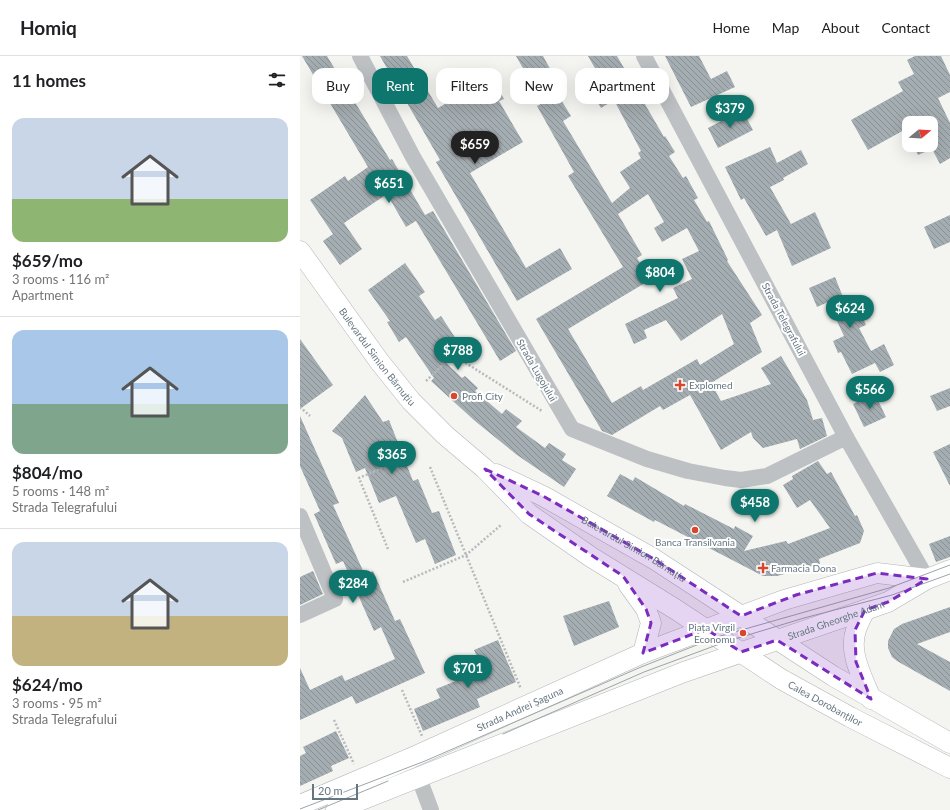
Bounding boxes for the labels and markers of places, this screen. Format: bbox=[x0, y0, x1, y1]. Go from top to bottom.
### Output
pin: $379 bbox=[706, 95, 754, 129]
pin: $659 bbox=[451, 131, 499, 165]
pin: $651 bbox=[365, 170, 413, 204]
pin: $804 bbox=[636, 259, 684, 293]
pin: $624 bbox=[826, 295, 874, 329]
pin: $788 bbox=[434, 337, 482, 371]
pin: $566 bbox=[846, 376, 894, 410]
marker: Explomed bbox=[674, 379, 686, 391]
place label: Explomed bbox=[689, 379, 733, 391]
place label: Profi City bbox=[462, 390, 504, 402]
marker: Profi City bbox=[449, 391, 459, 401]
pin: $365 bbox=[368, 441, 416, 475]
pin: $458 bbox=[731, 489, 779, 523]
marker: Banca Transilvania bbox=[690, 525, 700, 535]
place label: Banca Transilvania bbox=[655, 536, 735, 548]
place label: Farmacia Dona bbox=[771, 562, 836, 574]
marker: Farmacia Dona bbox=[758, 563, 768, 573]
pin: $284 bbox=[329, 570, 377, 604]
place label: Piața Virgil Economu bbox=[688, 621, 735, 645]
marker: Piața Virgil Economu bbox=[738, 628, 748, 638]
pin: $701 bbox=[444, 655, 492, 689]

